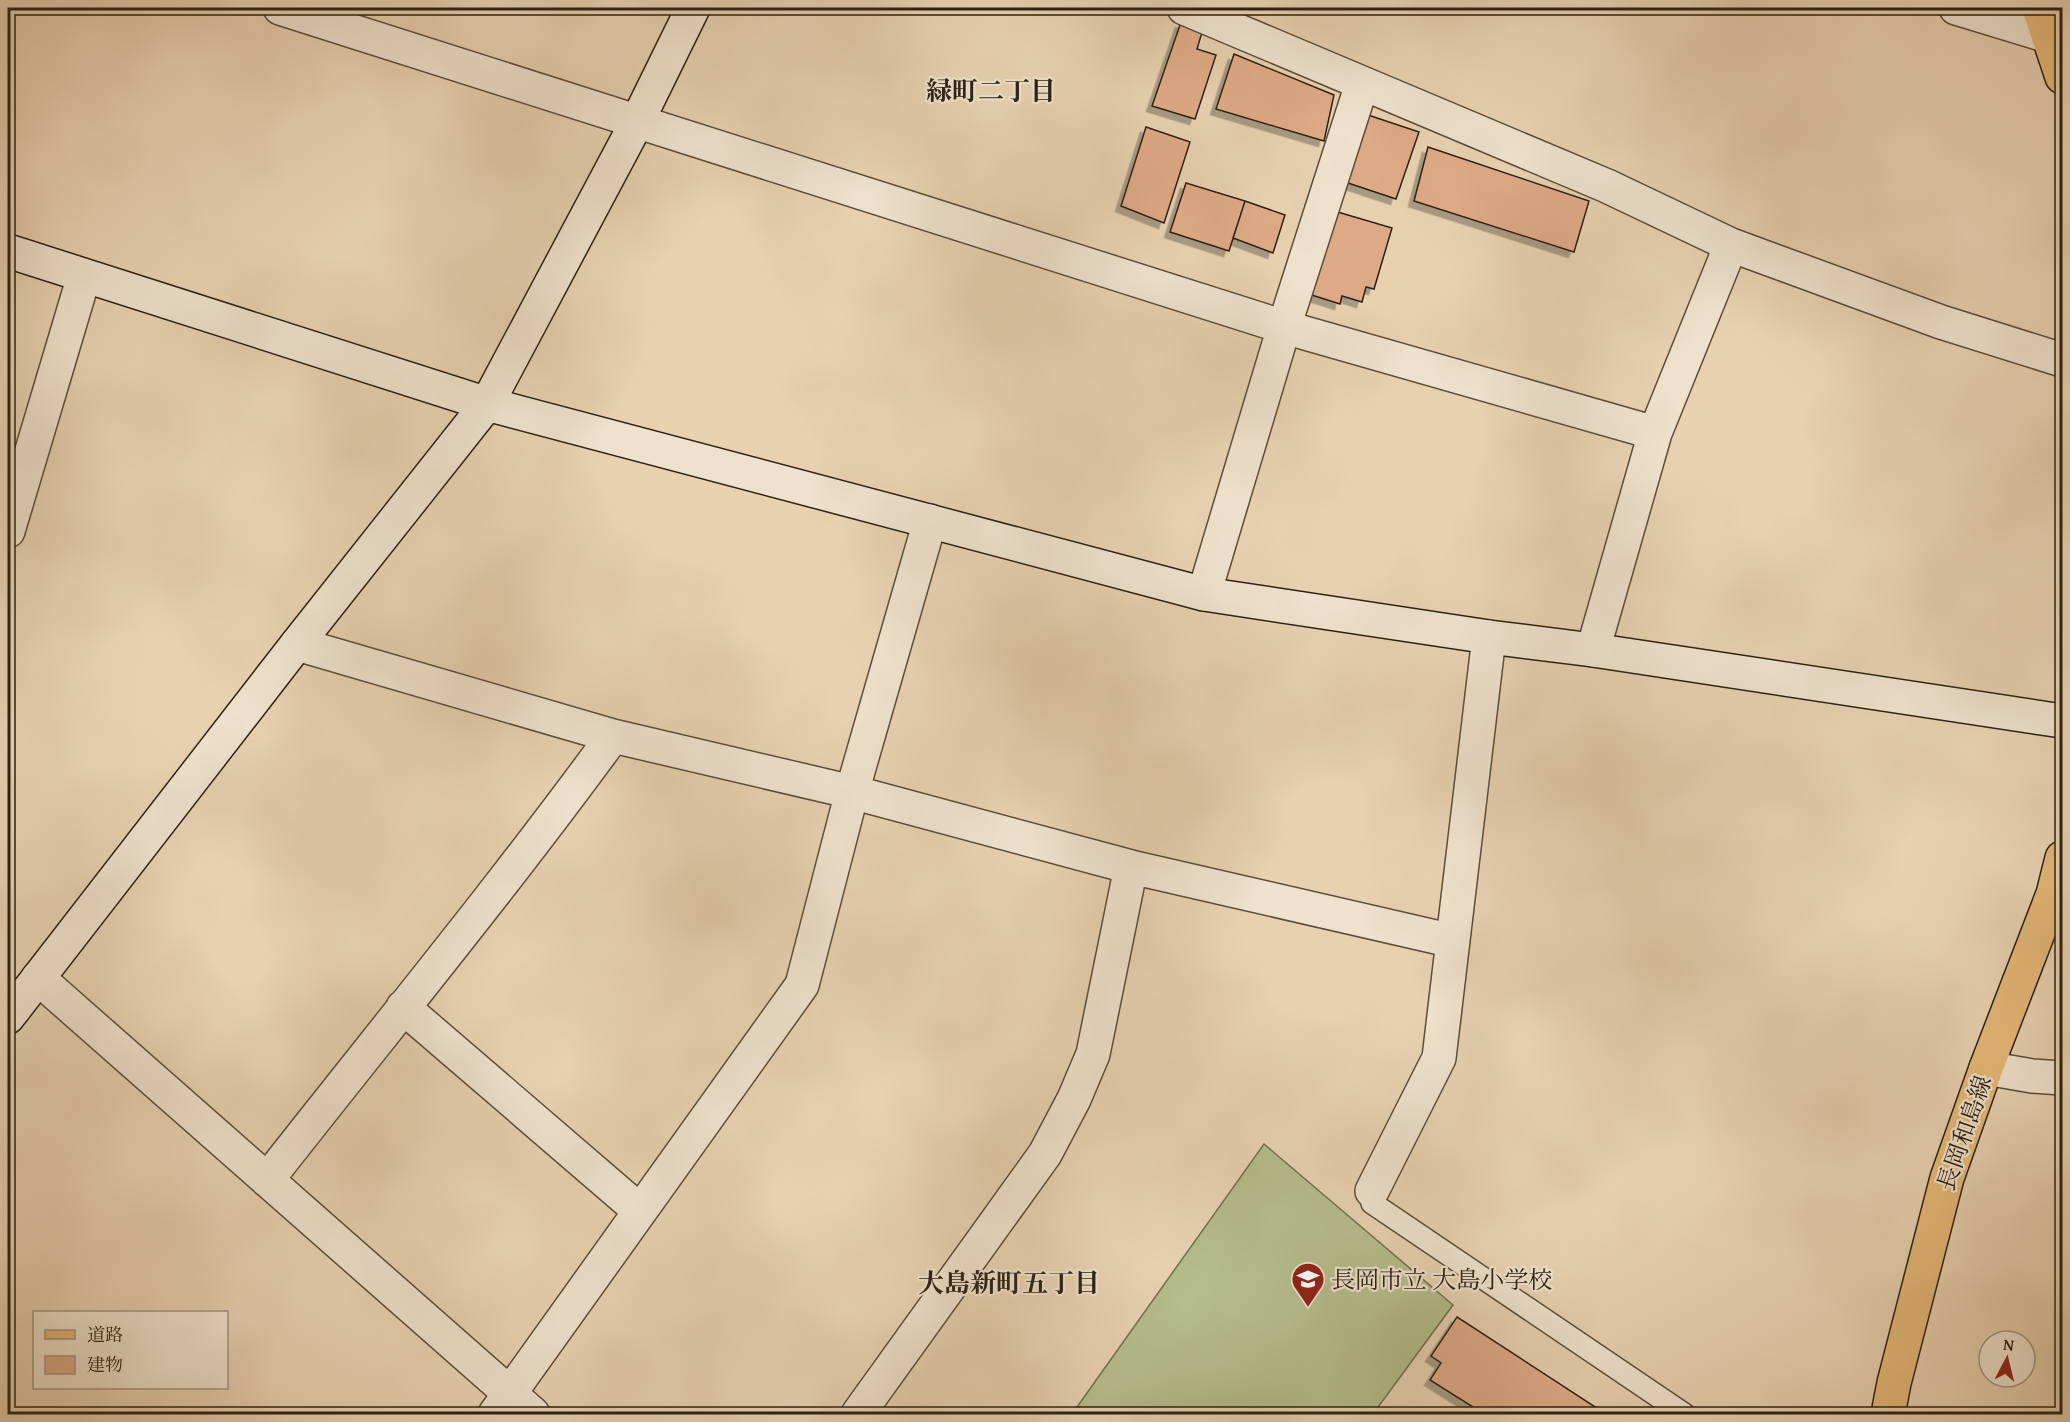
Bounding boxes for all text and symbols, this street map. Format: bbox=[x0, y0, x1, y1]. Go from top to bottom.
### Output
district label: 緑町二丁目 bbox=[926, 71, 1056, 110]
street label: 長岡和島線 bbox=[1928, 1071, 2000, 1195]
school or university icon: 長岡市立 大島小学校 bbox=[1290, 1261, 1326, 1308]
place label: 長岡市立 大島小学校 bbox=[1331, 1262, 1552, 1297]
district label: 大島新町五丁目 bbox=[918, 1263, 1100, 1302]
legend bbox=[33, 1311, 228, 1389]
text: 道路 bbox=[87, 1321, 123, 1348]
north arrow bbox=[1977, 1329, 2037, 1389]
text: N bbox=[2002, 1332, 2016, 1357]
text: 建物 bbox=[87, 1351, 123, 1378]

